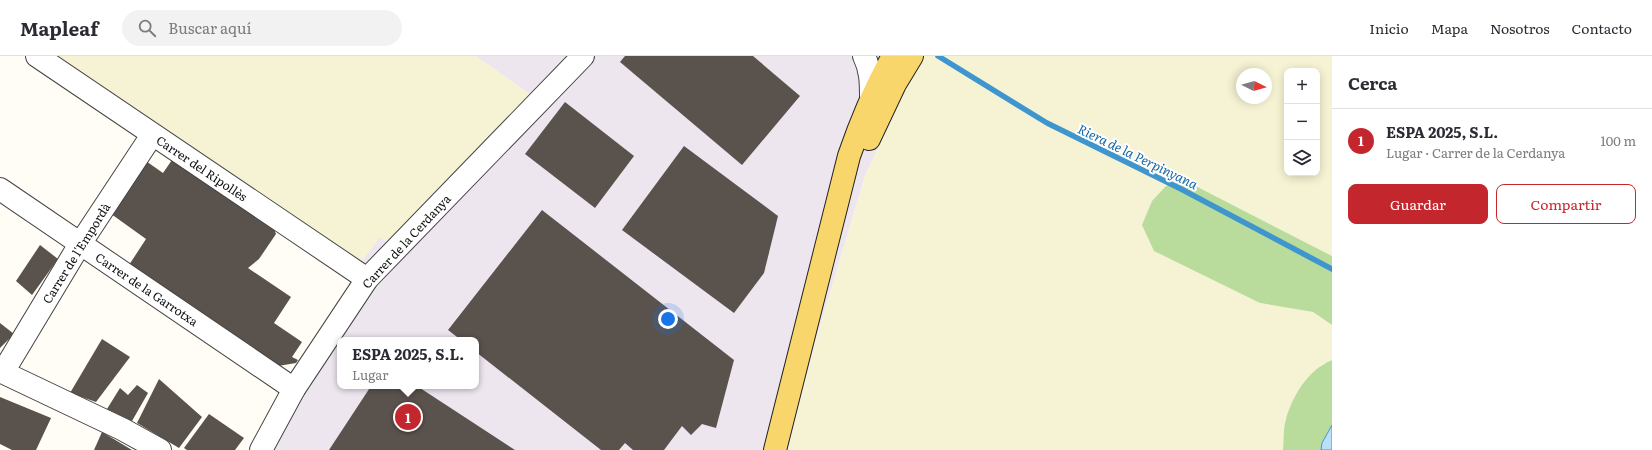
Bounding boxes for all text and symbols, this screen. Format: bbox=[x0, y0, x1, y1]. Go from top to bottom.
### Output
search box bbox=[122, 10, 402, 46]
text: Mapleaf bbox=[20, 14, 98, 42]
text: Buscar aquí bbox=[168, 16, 251, 39]
icon: search bbox=[136, 17, 158, 39]
text: Inicio bbox=[1369, 18, 1409, 38]
text: Mapa bbox=[1431, 18, 1468, 38]
text: Nosotros bbox=[1490, 18, 1550, 38]
text: Contacto bbox=[1572, 18, 1632, 38]
north arrow bbox=[1236, 68, 1272, 104]
map controls bbox=[1284, 68, 1320, 176]
button: + bbox=[1284, 68, 1320, 104]
text: Cerca bbox=[1348, 70, 1397, 95]
button: − bbox=[1284, 104, 1320, 140]
water label: Riera de la Perpinyana bbox=[1075, 119, 1202, 194]
text: ESPA 2025, S.L. bbox=[1386, 120, 1498, 143]
street label: Carrer del Ripollès bbox=[153, 131, 251, 205]
text: 1 bbox=[1358, 131, 1364, 150]
text: 100 m bbox=[1600, 131, 1636, 150]
button: layers bbox=[1284, 140, 1320, 176]
text: Lugar · Carrer de la Cerdanya bbox=[1386, 143, 1565, 162]
button: Guardar bbox=[1348, 184, 1488, 224]
button: Compartir bbox=[1496, 184, 1636, 224]
street label: Carrer de la Cerdanya bbox=[357, 189, 455, 292]
street label: Carrer de l'Empordà bbox=[38, 199, 115, 307]
street label: Carrer de la Garrotxa bbox=[92, 248, 202, 330]
your location bbox=[658, 309, 678, 329]
popup bbox=[337, 337, 479, 389]
text: ESPA 2025, S.L. bbox=[352, 342, 464, 365]
text: Lugar bbox=[352, 365, 388, 384]
pin: 1 bbox=[395, 402, 421, 432]

